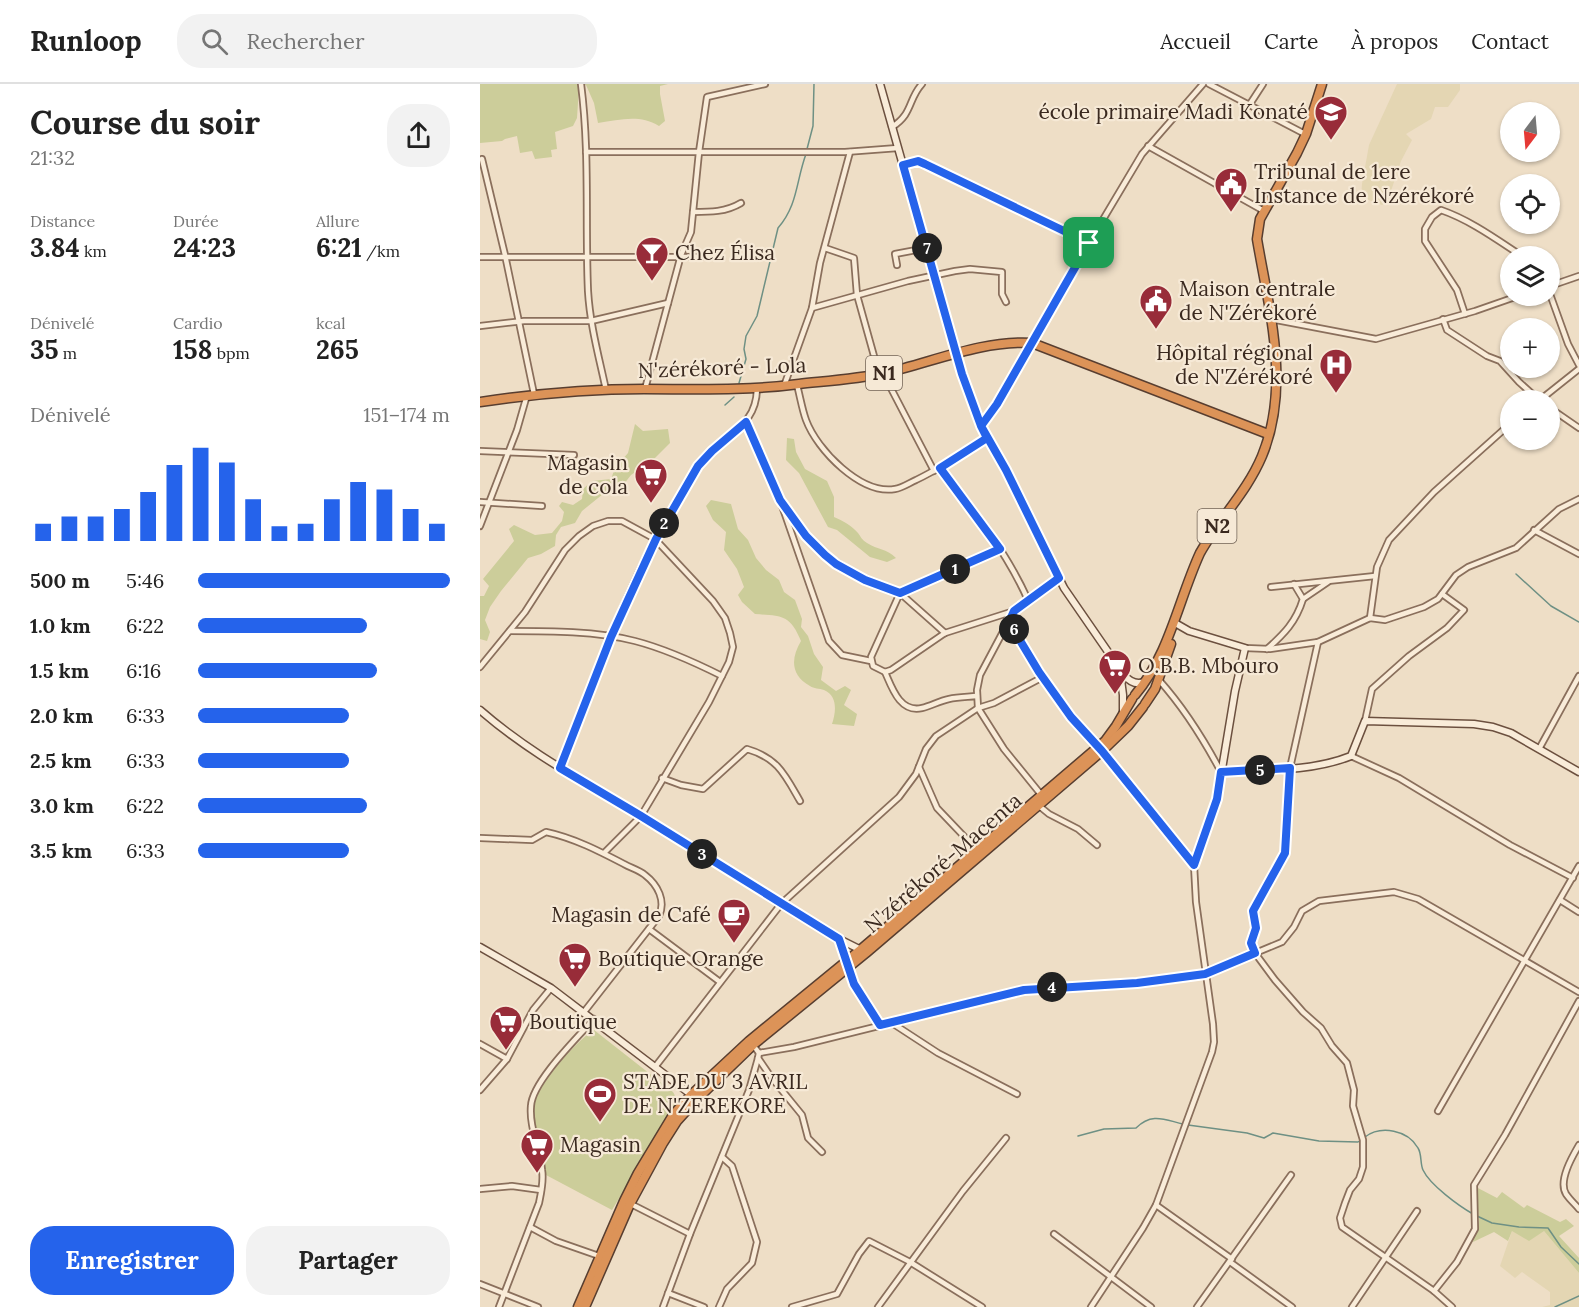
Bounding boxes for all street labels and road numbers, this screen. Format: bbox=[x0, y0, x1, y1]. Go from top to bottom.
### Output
street label: N'zérékoré - Lola bbox=[637, 351, 807, 384]
road number: N1 bbox=[866, 356, 902, 390]
road number: N2 bbox=[1198, 509, 1236, 543]
street label: N'zérékoré-Macenta bbox=[858, 787, 1027, 939]

